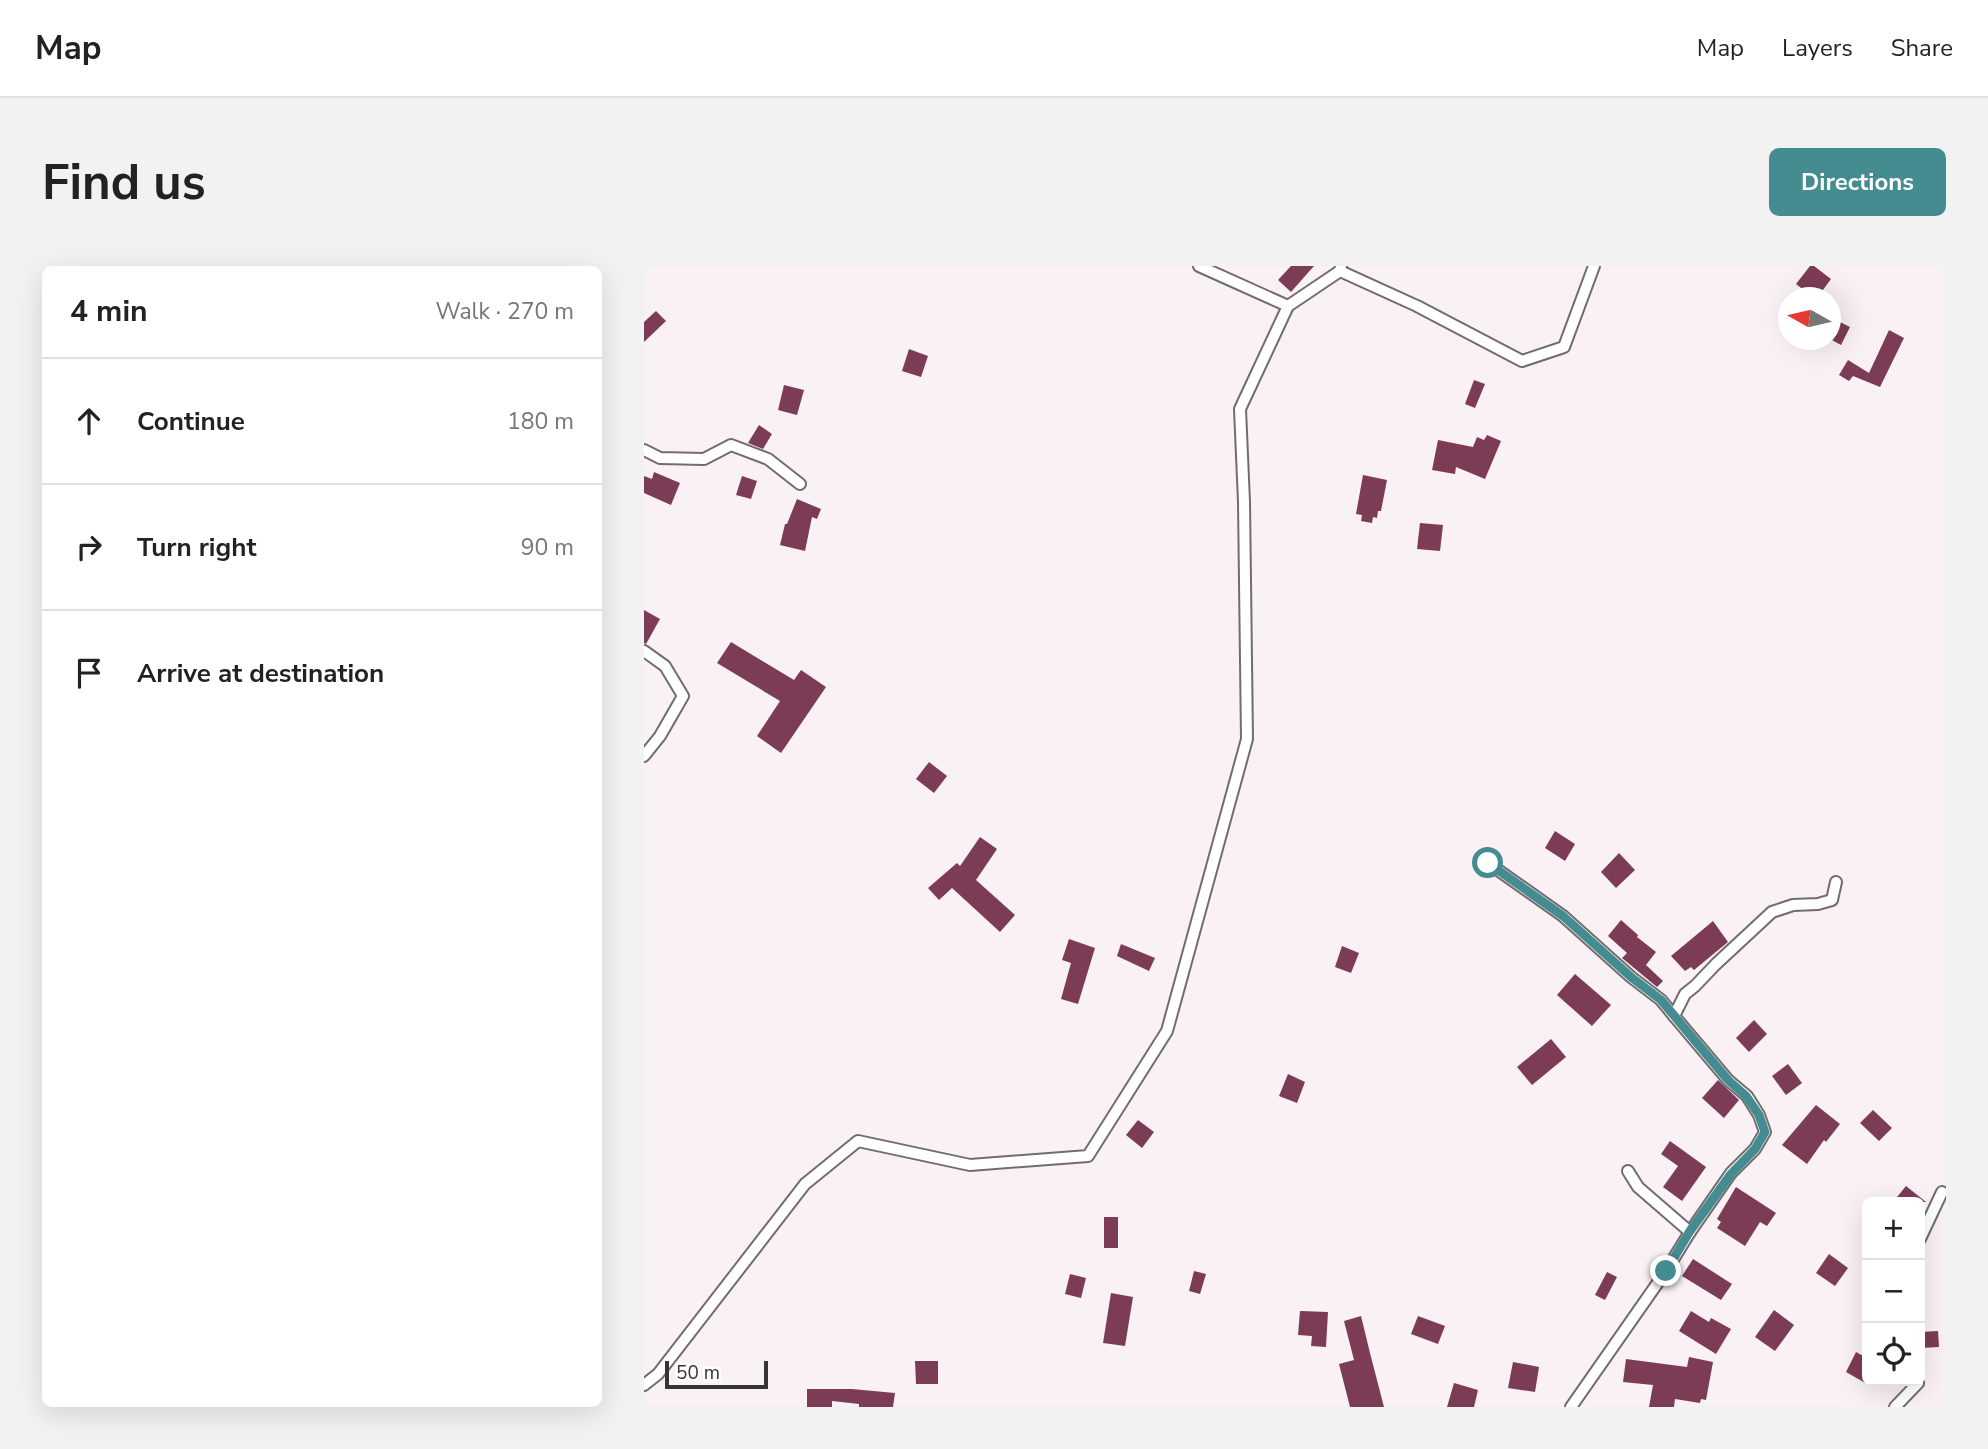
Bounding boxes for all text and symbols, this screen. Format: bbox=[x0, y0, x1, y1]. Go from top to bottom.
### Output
text: Map bbox=[35, 26, 102, 71]
text: Map bbox=[1697, 32, 1744, 64]
text: Layers bbox=[1782, 32, 1853, 64]
text: Share bbox=[1891, 32, 1953, 64]
button: Directions bbox=[1769, 148, 1946, 216]
text: Find us bbox=[42, 149, 206, 216]
north arrow bbox=[1778, 287, 1841, 350]
text: 4 min bbox=[70, 291, 148, 332]
text: Walk · 270 m bbox=[435, 296, 574, 327]
icon: ahead bbox=[70, 402, 108, 440]
text: Continue bbox=[137, 404, 245, 439]
text: 180 m bbox=[507, 406, 574, 437]
icon: right bbox=[70, 528, 108, 566]
text: Turn right bbox=[137, 530, 256, 565]
text: 90 m bbox=[521, 532, 574, 563]
icon: arrive bbox=[70, 654, 108, 692]
text: Arrive at destination bbox=[137, 656, 384, 691]
route start bbox=[1472, 847, 1503, 878]
map controls bbox=[1862, 1197, 1925, 1386]
button: + bbox=[1862, 1197, 1925, 1260]
route end bbox=[1650, 1255, 1681, 1286]
button: − bbox=[1862, 1260, 1925, 1323]
button: locate bbox=[1862, 1323, 1925, 1386]
scale bar bbox=[665, 1358, 768, 1390]
text: 50 m bbox=[676, 1360, 720, 1386]

